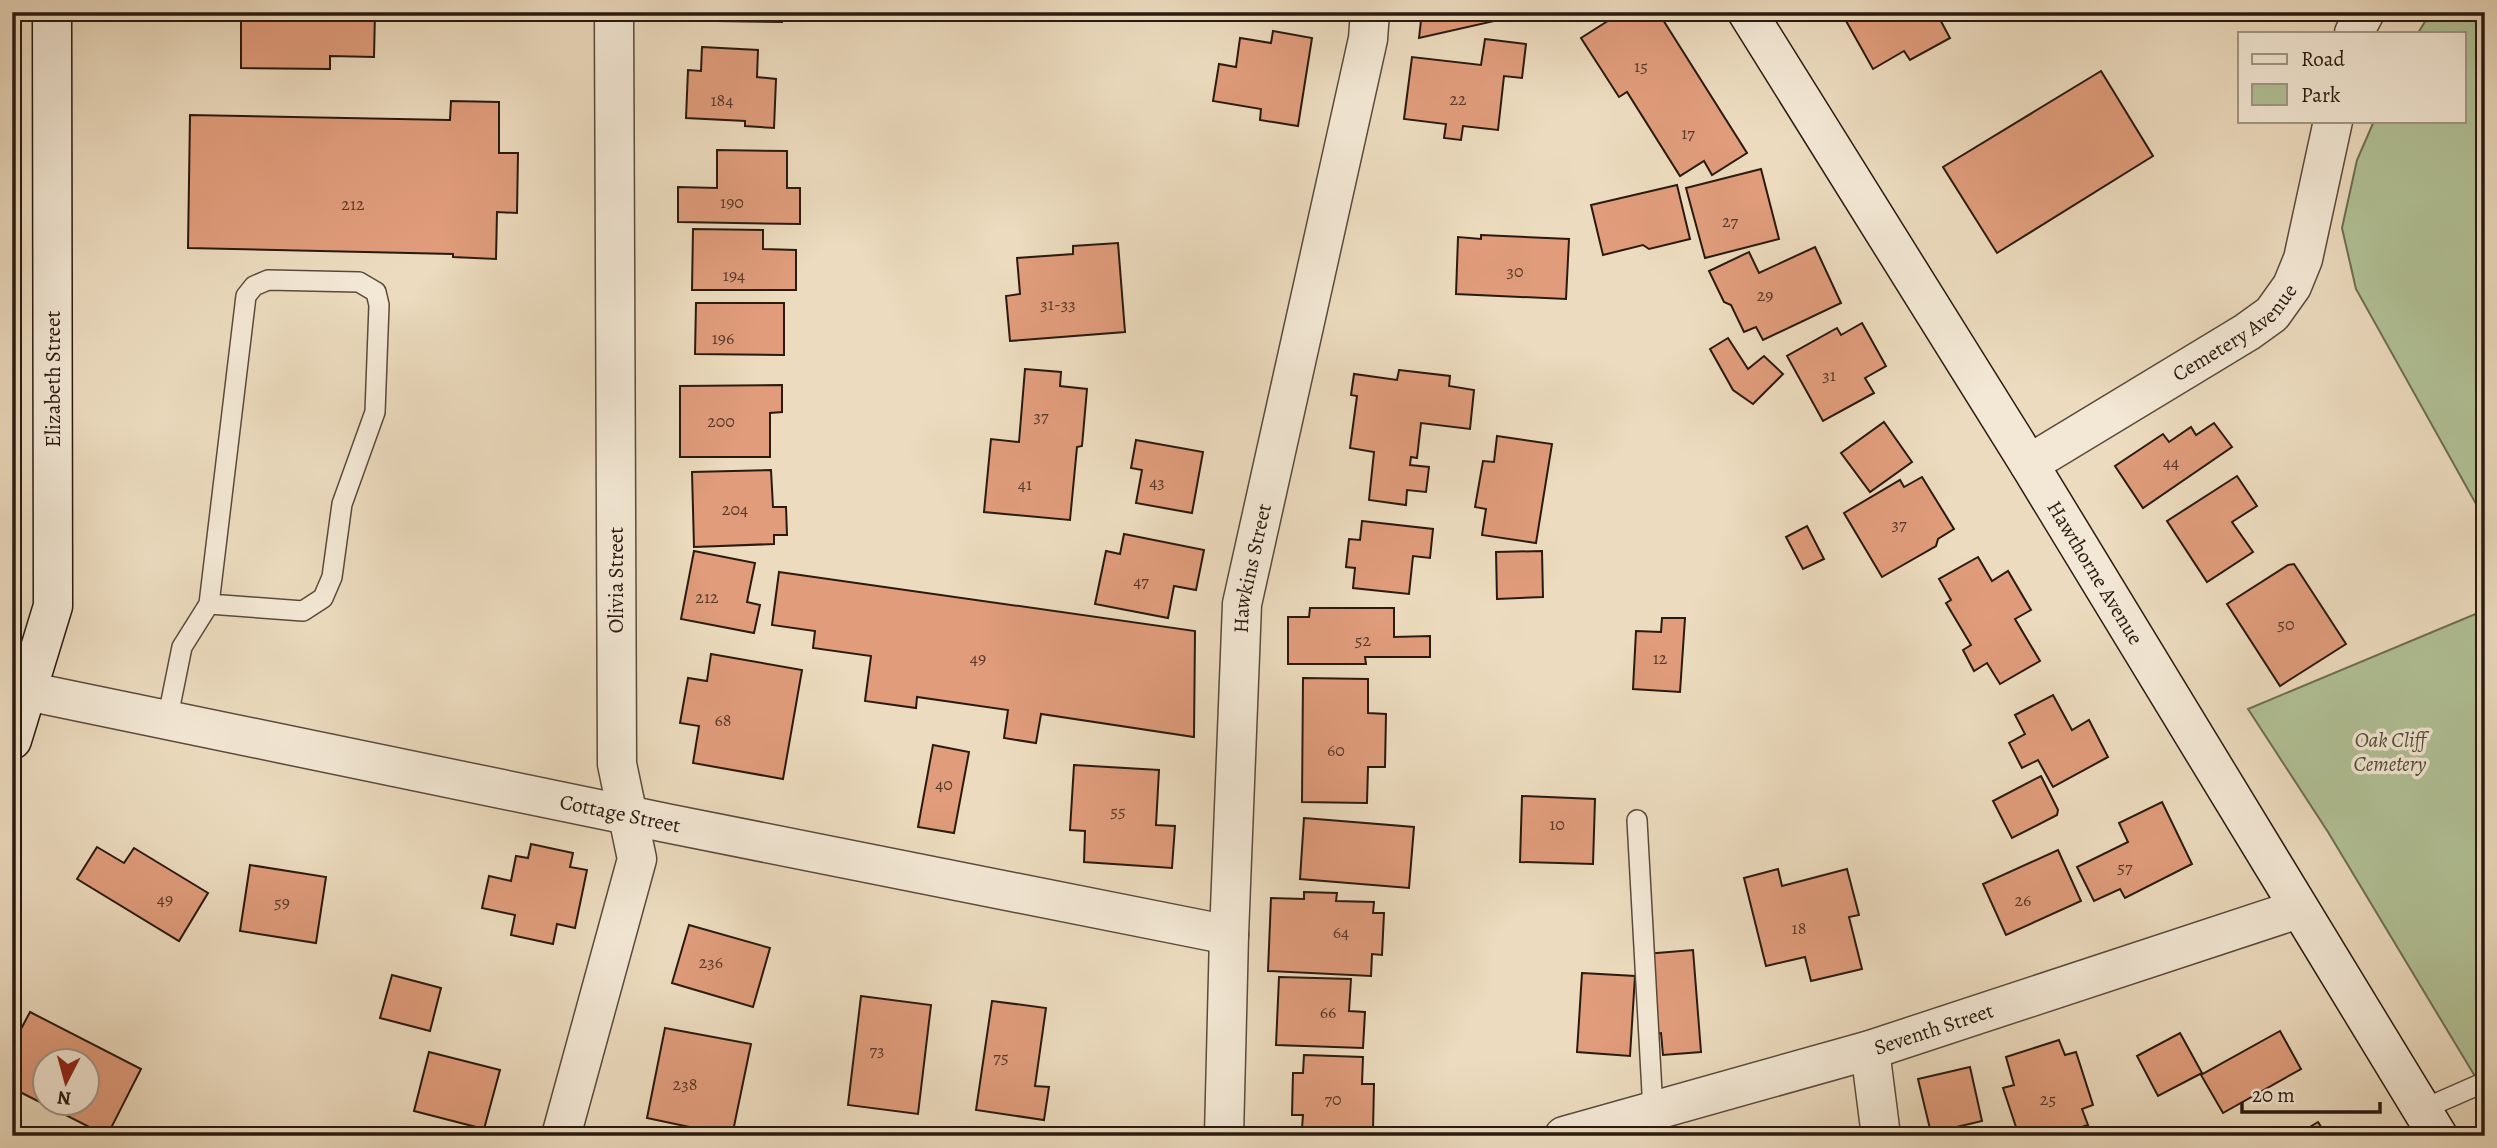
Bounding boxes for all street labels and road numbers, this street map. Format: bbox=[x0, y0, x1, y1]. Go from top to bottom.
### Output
street label: Cemetery Avenue bbox=[2167, 278, 2303, 388]
street label: Elizabeth Street bbox=[39, 310, 67, 447]
street label: Hawthorne Avenue bbox=[2041, 495, 2150, 650]
street label: Hawkins Street bbox=[1227, 501, 1278, 634]
street label: Olivia Street bbox=[602, 527, 630, 633]
street label: Cottage Street bbox=[557, 787, 683, 840]
street label: Seventh Street bbox=[1870, 996, 1997, 1062]

